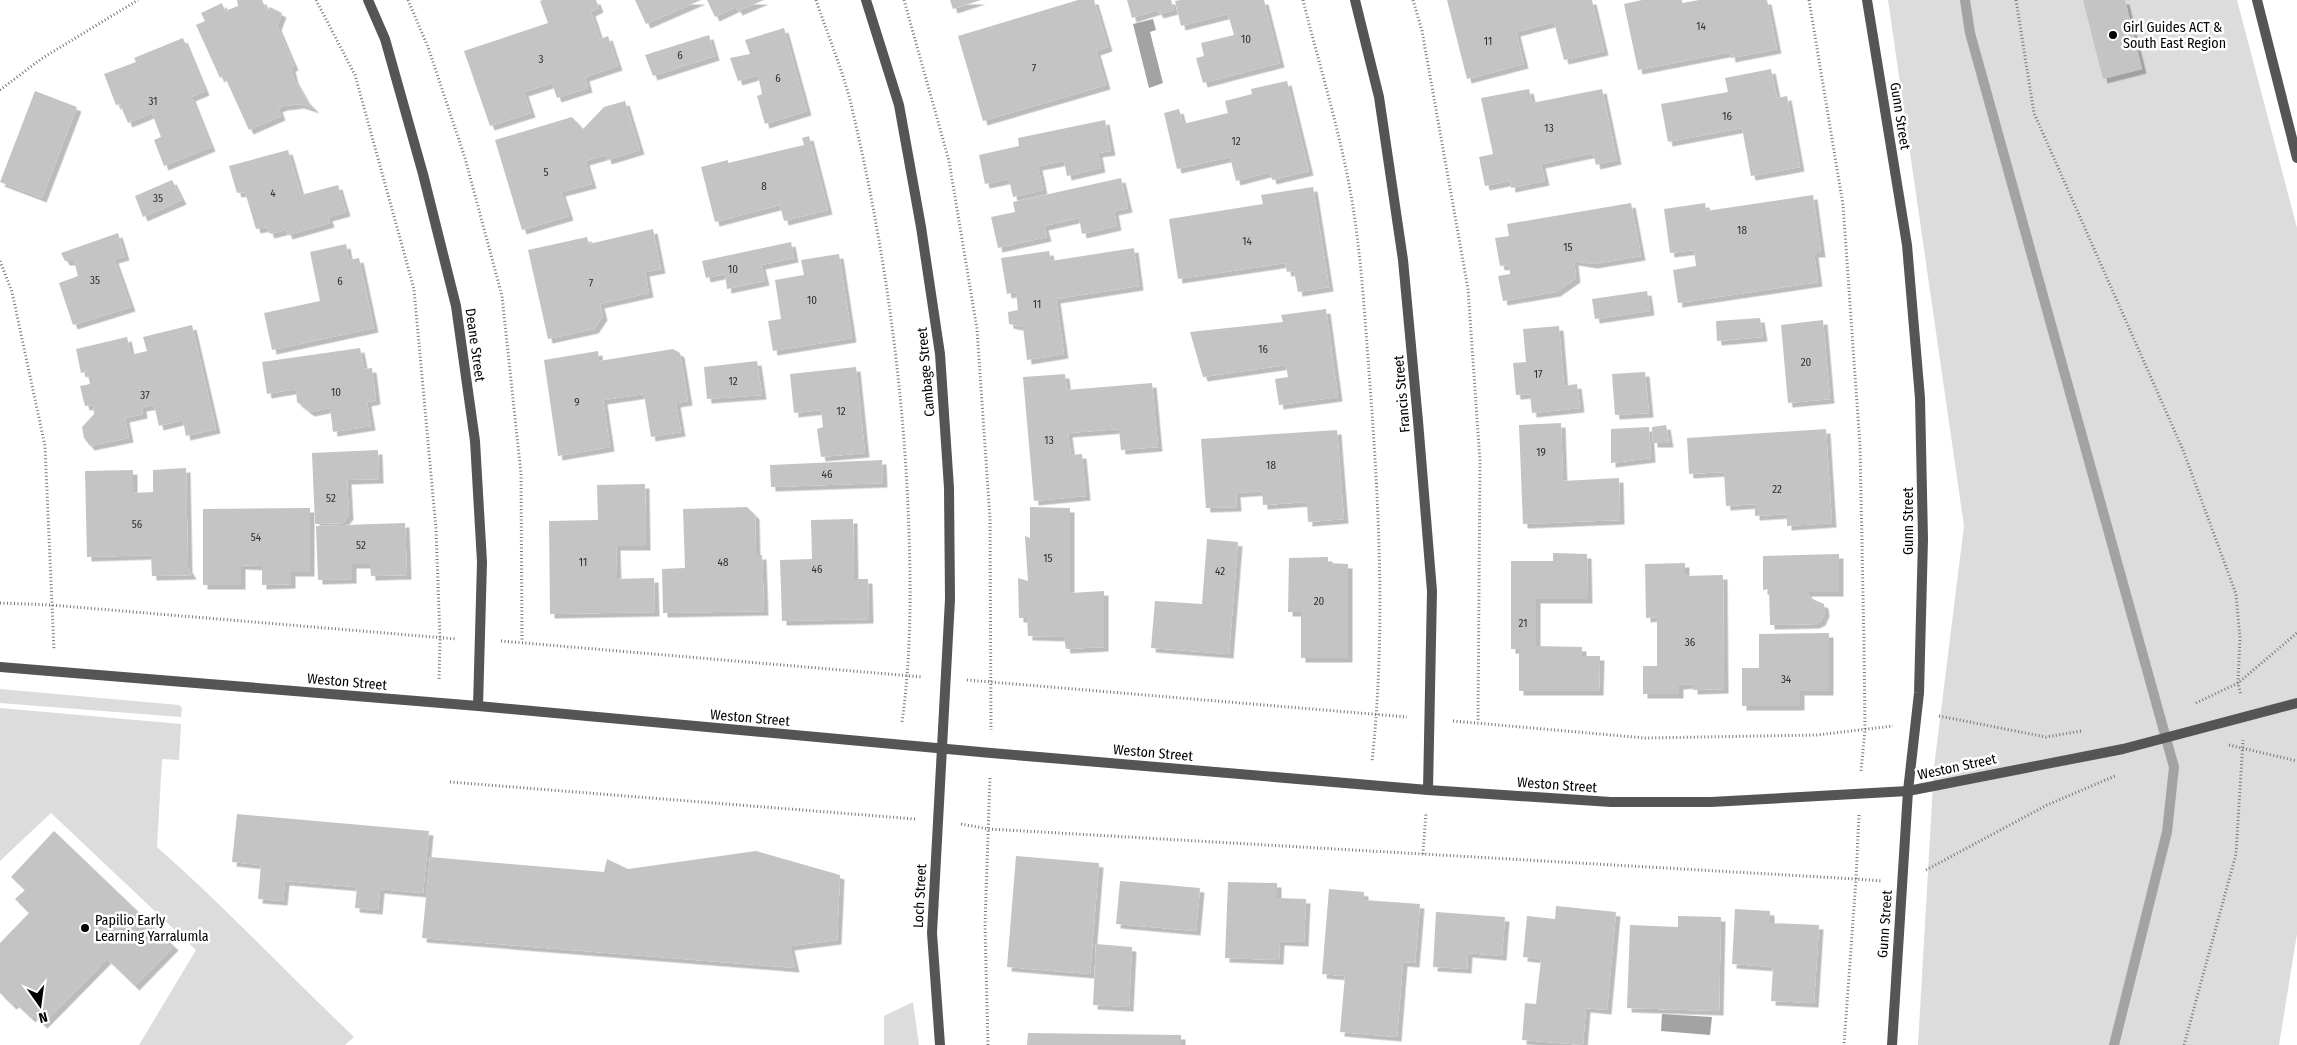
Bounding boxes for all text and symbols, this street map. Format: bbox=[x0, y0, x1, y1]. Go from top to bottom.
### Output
place label: Girl Guides ACT & South East Region bbox=[2123, 19, 2226, 52]
house number: 14 bbox=[1696, 20, 1706, 33]
marker: Girl Guides ACT & South East Region bbox=[2107, 29, 2119, 41]
house number: 10 bbox=[1241, 33, 1251, 46]
house number: 11 bbox=[1484, 35, 1492, 48]
house number: 6 bbox=[677, 49, 683, 62]
house number: 3 bbox=[539, 53, 544, 66]
house number: 7 bbox=[1032, 62, 1037, 75]
house number: 6 bbox=[775, 72, 781, 85]
street label: Gunn Street bbox=[1886, 81, 1914, 151]
house number: 31 bbox=[149, 95, 158, 108]
house number: 16 bbox=[1722, 110, 1732, 123]
house number: 13 bbox=[1544, 122, 1554, 135]
house number: 12 bbox=[1231, 135, 1241, 148]
house number: 5 bbox=[543, 166, 549, 179]
house number: 8 bbox=[761, 180, 767, 193]
house number: 4 bbox=[270, 187, 276, 200]
house number: 35 bbox=[153, 192, 163, 205]
house number: 18 bbox=[1737, 224, 1747, 237]
house number: 14 bbox=[1242, 235, 1252, 248]
house number: 15 bbox=[1563, 241, 1573, 254]
house number: 10 bbox=[728, 263, 738, 276]
house number: 35 bbox=[90, 274, 100, 287]
house number: 6 bbox=[337, 275, 343, 288]
house number: 7 bbox=[589, 277, 594, 290]
house number: 10 bbox=[807, 294, 817, 307]
house number: 11 bbox=[1033, 298, 1041, 311]
street label: Deane Street bbox=[461, 307, 489, 383]
street label: Cambage Street bbox=[914, 326, 938, 417]
house number: 16 bbox=[1258, 343, 1268, 356]
street label: Francis Street bbox=[1390, 354, 1414, 433]
house number: 20 bbox=[1801, 356, 1812, 369]
house number: 17 bbox=[1534, 368, 1543, 381]
house number: 12 bbox=[728, 375, 738, 388]
house number: 10 bbox=[331, 386, 341, 399]
house number: 37 bbox=[140, 389, 150, 402]
house number: 9 bbox=[574, 396, 580, 409]
house number: 12 bbox=[836, 405, 846, 418]
house number: 13 bbox=[1044, 434, 1054, 447]
house number: 19 bbox=[1536, 446, 1546, 459]
house number: 18 bbox=[1266, 459, 1276, 472]
house number: 46 bbox=[822, 468, 833, 481]
house number: 22 bbox=[1772, 483, 1782, 496]
street label: Gunn Street bbox=[1900, 487, 1917, 555]
house number: 52 bbox=[326, 492, 336, 505]
house number: 56 bbox=[132, 518, 143, 531]
house number: 54 bbox=[251, 531, 262, 544]
house number: 52 bbox=[356, 539, 366, 552]
house number: 15 bbox=[1043, 552, 1053, 565]
house number: 11 bbox=[579, 556, 587, 569]
house number: 48 bbox=[718, 556, 729, 569]
house number: 46 bbox=[812, 563, 823, 576]
house number: 42 bbox=[1215, 565, 1225, 578]
house number: 20 bbox=[1314, 595, 1325, 608]
house number: 21 bbox=[1519, 617, 1527, 630]
house number: 36 bbox=[1685, 636, 1696, 649]
street label: Weston Street bbox=[306, 670, 388, 694]
house number: 34 bbox=[1781, 673, 1792, 686]
street label: Weston Street bbox=[709, 706, 791, 730]
street label: Weston Street bbox=[1112, 741, 1194, 765]
street label: Weston Street bbox=[1916, 750, 1998, 784]
street label: Weston Street bbox=[1516, 774, 1598, 796]
street label: Loch Street bbox=[910, 863, 930, 929]
street label: Gunn Street bbox=[1874, 889, 1896, 958]
place label: Papilio Early Learning Yarralumla bbox=[95, 912, 209, 945]
marker: Papilio Early Learning Yarralumla bbox=[79, 922, 91, 934]
north arrow bbox=[15, 980, 65, 1030]
text: N bbox=[37, 1008, 49, 1026]

